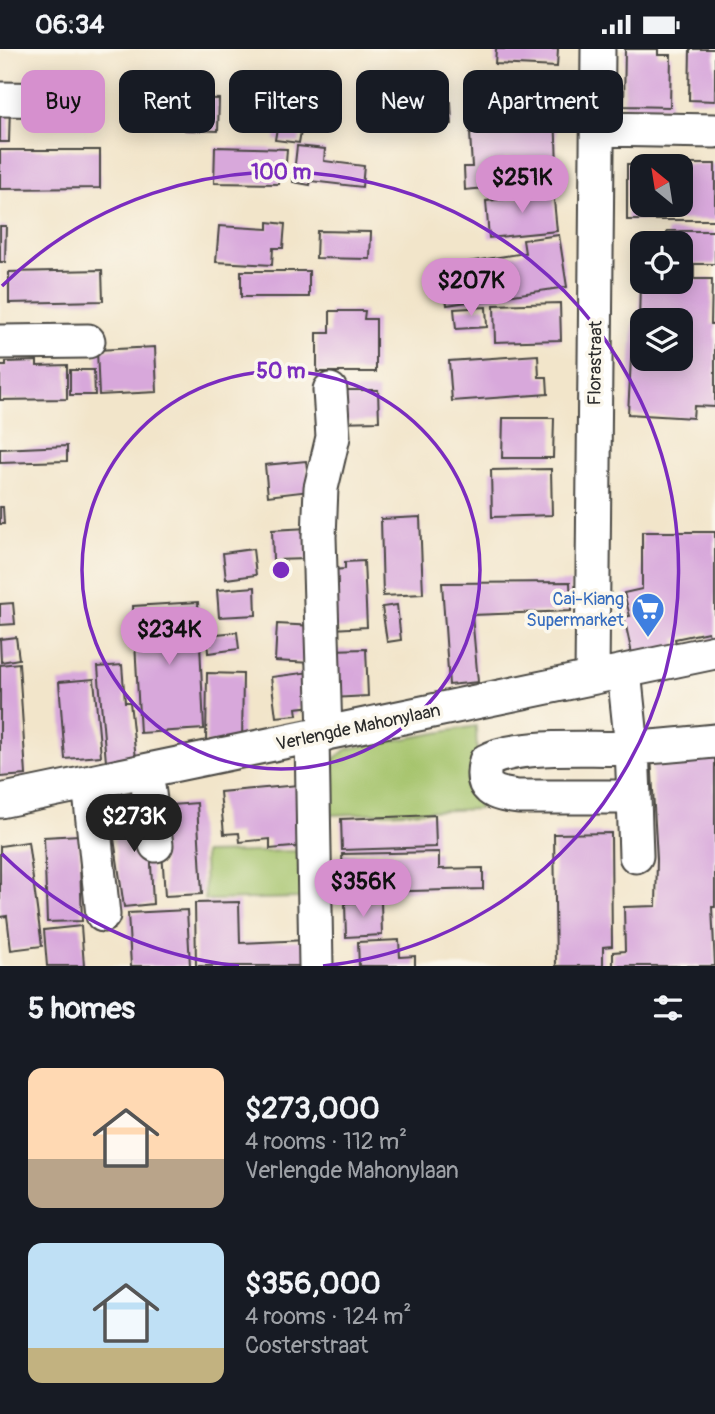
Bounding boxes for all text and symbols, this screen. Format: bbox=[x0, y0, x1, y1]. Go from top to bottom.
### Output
text: 06:34 bbox=[35, 9, 104, 41]
chip: Buy bbox=[21, 70, 105, 133]
chip: Rent bbox=[119, 70, 215, 133]
chip: Filters bbox=[229, 70, 342, 133]
chip: New bbox=[356, 70, 449, 133]
chip: Apartment bbox=[463, 70, 623, 133]
north arrow bbox=[630, 154, 693, 217]
map controls bbox=[630, 154, 693, 371]
pin: $251K bbox=[473, 155, 571, 215]
text: 100 m bbox=[251, 159, 311, 186]
text: $251K bbox=[492, 163, 552, 192]
button: locate bbox=[630, 231, 693, 294]
pin: $207K bbox=[422, 259, 520, 318]
text: $207K bbox=[437, 266, 505, 295]
button: layers bbox=[630, 308, 693, 371]
street label: Florastraat bbox=[583, 320, 608, 406]
text: 50 m bbox=[257, 358, 306, 385]
centre of rings bbox=[269, 558, 293, 582]
place label: Cai-Kiang Supermarket bbox=[526, 588, 625, 632]
supermarket icon: Cai-Kiang Supermarket bbox=[629, 590, 667, 639]
pin: $234K bbox=[120, 607, 218, 667]
text: $234K bbox=[137, 615, 201, 644]
street label: Verlengde Mahonylaan bbox=[274, 699, 442, 756]
pin: $273K bbox=[85, 795, 183, 854]
text: $273K bbox=[102, 802, 166, 831]
pin: $356K bbox=[314, 859, 412, 919]
text: $356K bbox=[330, 867, 396, 896]
icon: filters bbox=[649, 989, 687, 1027]
text: 5 homes bbox=[28, 990, 135, 1027]
text: $273,000 bbox=[245, 1090, 380, 1127]
icon: home bbox=[84, 1096, 168, 1180]
text: 4 rooms · 112 m² bbox=[245, 1127, 407, 1156]
text: Verlengde Mahonylaan bbox=[245, 1156, 459, 1185]
text: $356,000 bbox=[245, 1265, 381, 1302]
icon: home bbox=[84, 1271, 168, 1355]
text: 4 rooms · 124 m² bbox=[245, 1302, 411, 1331]
text: Costerstraat bbox=[245, 1331, 368, 1360]

